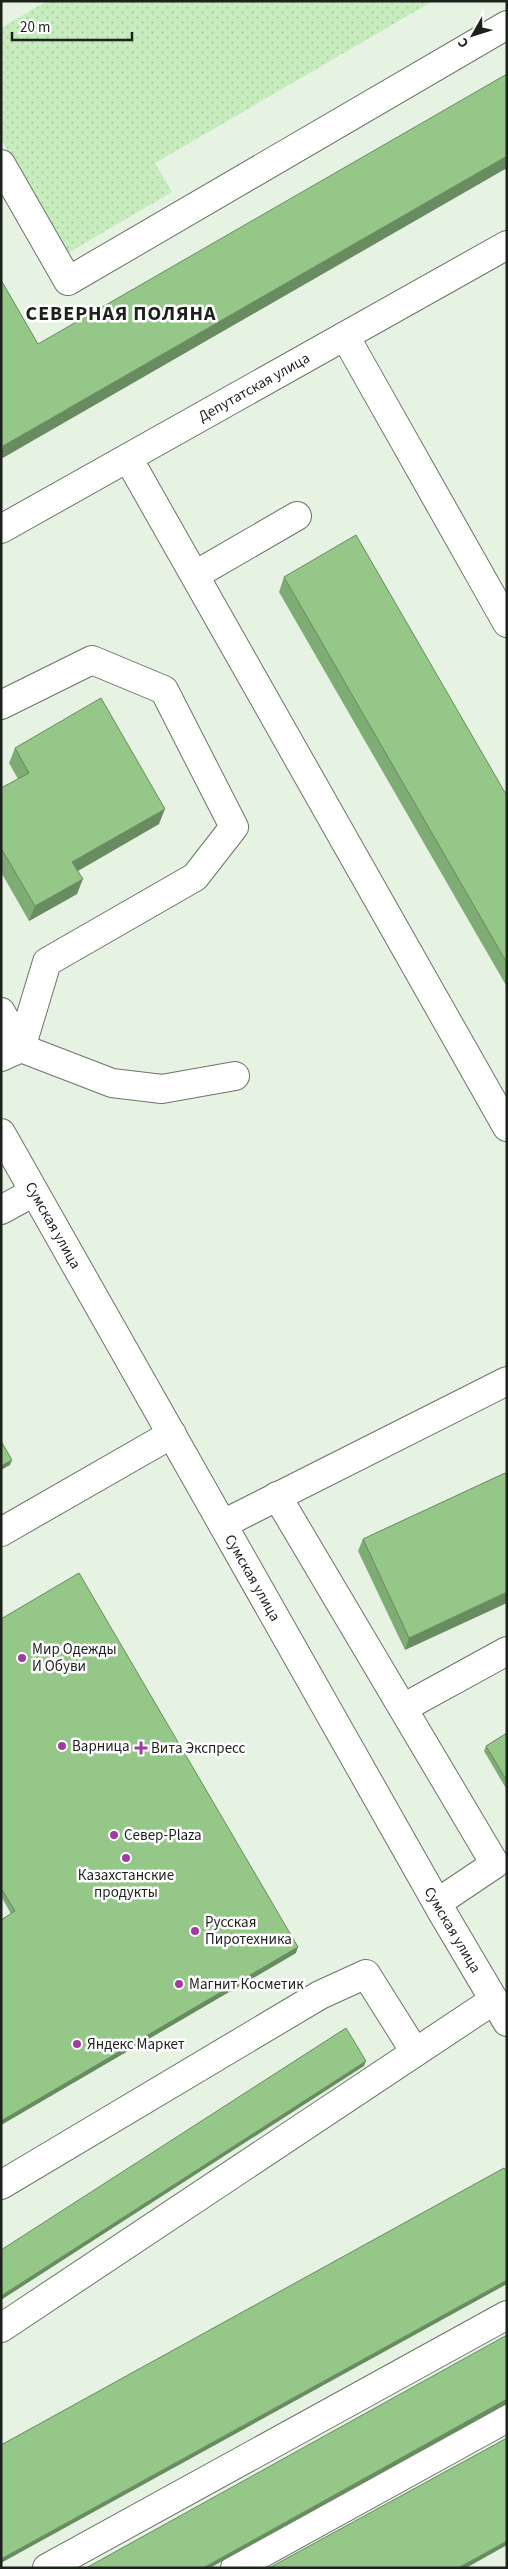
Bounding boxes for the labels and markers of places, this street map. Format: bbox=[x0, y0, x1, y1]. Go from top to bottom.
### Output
place label: Мир Одежды И Обуви bbox=[32, 1639, 117, 1677]
marker: Мир Одежды И Обуви bbox=[16, 1652, 28, 1664]
place label: Варница bbox=[72, 1736, 130, 1757]
place label: Вита Экспресс bbox=[151, 1738, 246, 1759]
marker: Варница bbox=[56, 1740, 68, 1752]
marker: Вита Экспресс bbox=[135, 1742, 147, 1754]
place label: Север-Plaza bbox=[124, 1825, 202, 1846]
marker: Север-Plaza bbox=[108, 1829, 120, 1841]
marker: Казахстанские продукты bbox=[120, 1852, 132, 1864]
place label: Казахстанские продукты bbox=[78, 1865, 174, 1903]
place label: Русская Пиротехника bbox=[205, 1912, 292, 1950]
marker: Русская Пиротехника bbox=[189, 1925, 201, 1937]
place label: Магнит Косметик bbox=[189, 1974, 304, 1995]
marker: Магнит Косметик bbox=[173, 1978, 185, 1990]
place label: Яндекс Маркет bbox=[87, 2034, 185, 2055]
marker: Яндекс Маркет bbox=[71, 2038, 83, 2050]

